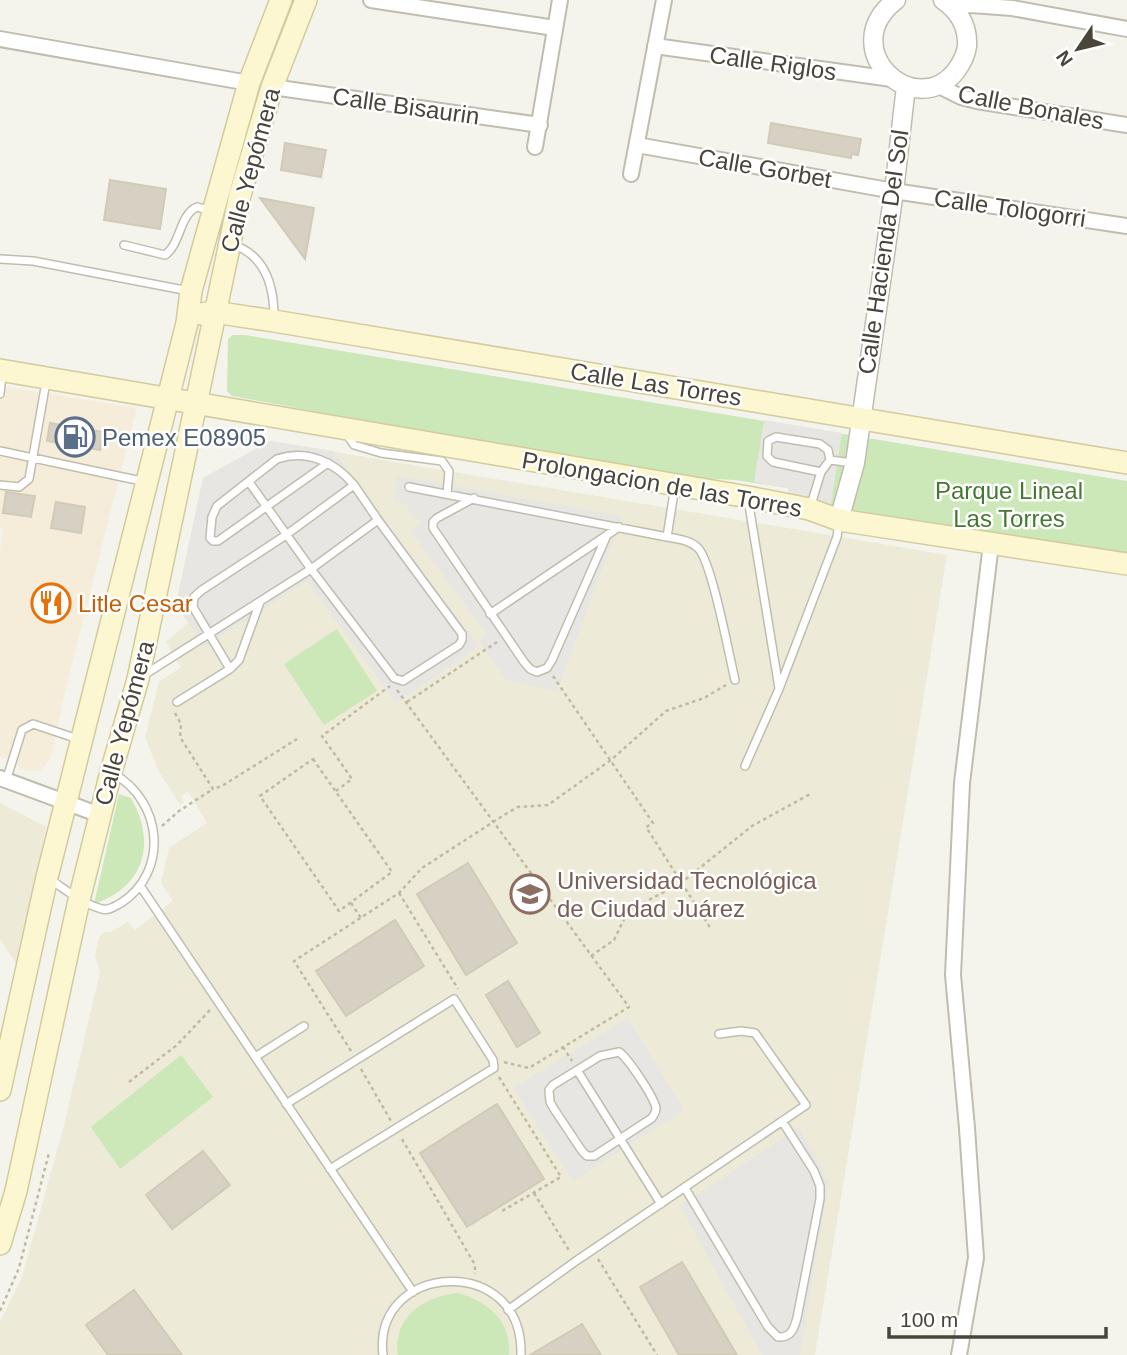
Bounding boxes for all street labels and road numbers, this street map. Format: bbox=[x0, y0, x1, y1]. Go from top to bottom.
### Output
street label: Calle Riglos bbox=[708, 41, 838, 85]
street label: Calle Bonales bbox=[956, 80, 1106, 134]
street label: Calle Bisaurin bbox=[331, 82, 481, 130]
street label: Calle Yepómera bbox=[215, 84, 285, 255]
street label: Calle Hacienda Del Sol bbox=[852, 128, 914, 376]
street label: Calle Gorbet bbox=[696, 143, 834, 193]
street label: Calle Tologorri bbox=[932, 184, 1088, 232]
street label: Calle Las Torres bbox=[568, 357, 744, 411]
street label: Prolongacion de las Torres bbox=[520, 446, 804, 522]
street label: Calle Yepómera bbox=[89, 637, 159, 808]

